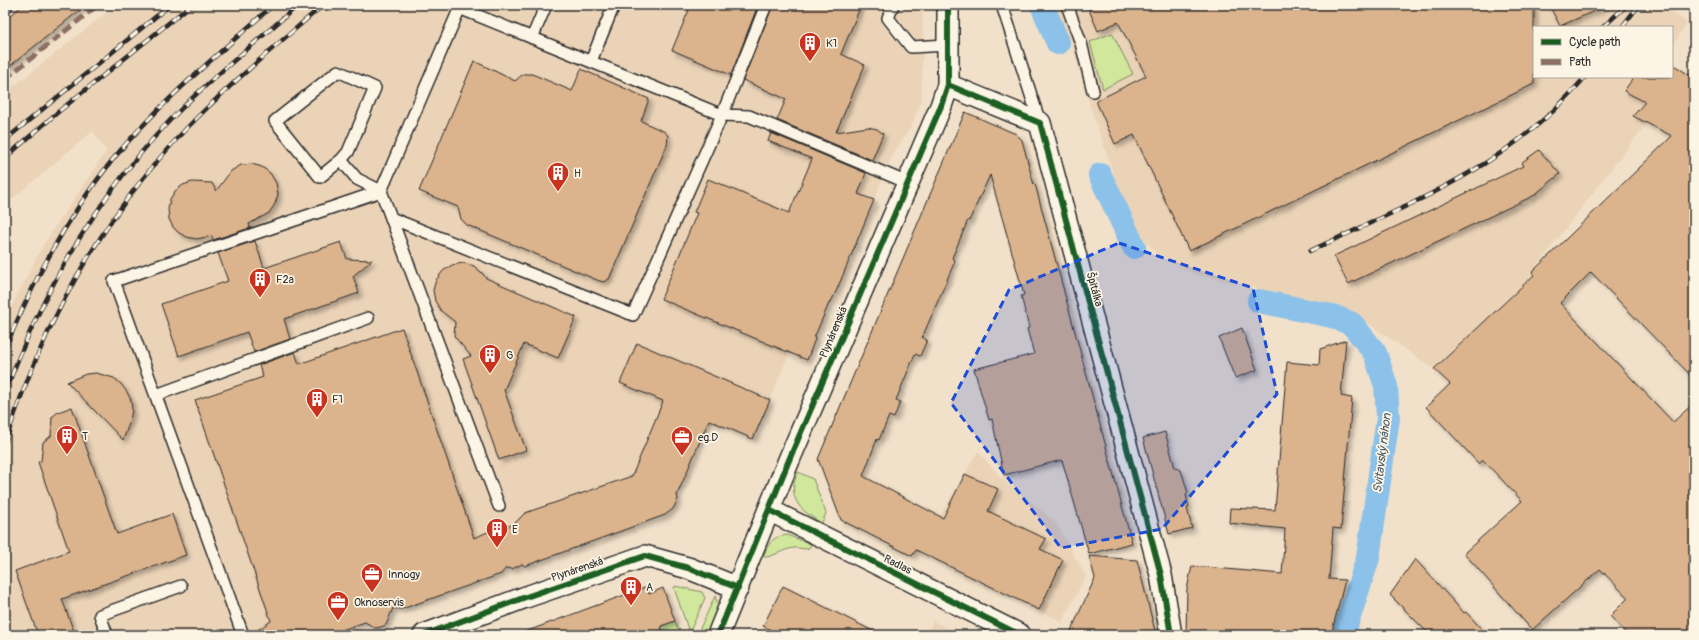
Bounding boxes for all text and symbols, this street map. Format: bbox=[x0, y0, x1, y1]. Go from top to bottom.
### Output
legend bbox=[1533, 26, 1673, 78]
building icon: K1 bbox=[797, 30, 823, 63]
text: Cycle path bbox=[1569, 35, 1621, 50]
place label: K1 bbox=[826, 37, 837, 50]
text: Path bbox=[1569, 55, 1591, 70]
building icon: H bbox=[545, 160, 571, 193]
place label: H bbox=[574, 167, 581, 180]
building icon: F2a bbox=[247, 266, 273, 299]
street label: Špitálka bbox=[1084, 270, 1106, 308]
place label: F2a bbox=[276, 273, 294, 286]
street label: Plynárenská bbox=[817, 305, 850, 360]
building icon: G bbox=[477, 342, 503, 375]
place label: G bbox=[506, 349, 513, 362]
building icon: F1 bbox=[304, 386, 330, 419]
place label: F1 bbox=[332, 393, 343, 406]
water label: Svitavský náhon bbox=[1370, 411, 1395, 493]
building icon: T bbox=[54, 423, 80, 456]
office icon: eg.D bbox=[669, 424, 695, 457]
place label: T bbox=[82, 430, 88, 443]
place label: eg.D bbox=[698, 431, 718, 444]
building icon: E bbox=[484, 516, 510, 549]
place label: E bbox=[512, 523, 518, 536]
street label: Radlas bbox=[882, 552, 914, 577]
street label: Plynárenská bbox=[549, 554, 605, 584]
office icon: Innogy bbox=[359, 561, 385, 594]
place label: Innogy bbox=[388, 568, 420, 581]
building icon: A bbox=[618, 574, 644, 607]
place label: A bbox=[646, 581, 653, 594]
office icon: Oknoservis bbox=[325, 589, 351, 622]
place label: Oknoservis bbox=[354, 596, 404, 609]

